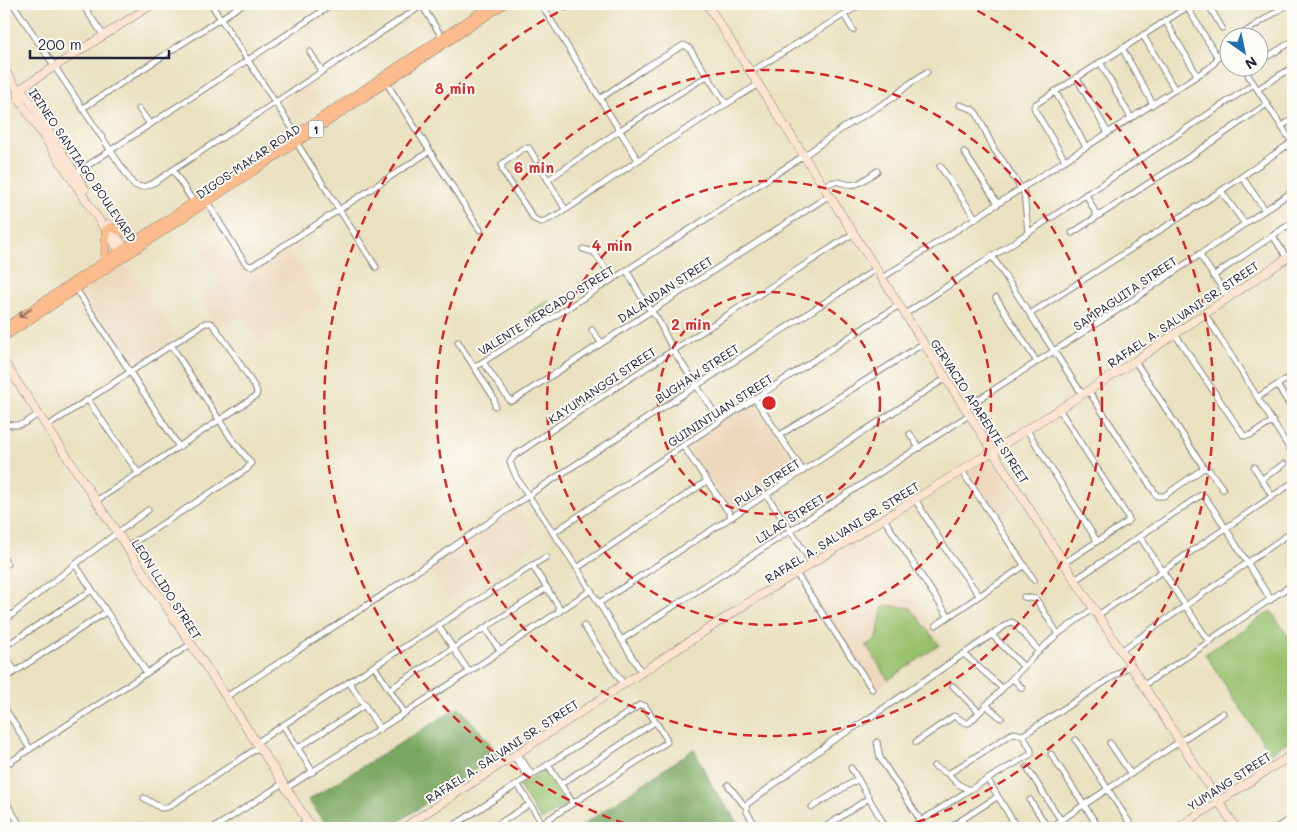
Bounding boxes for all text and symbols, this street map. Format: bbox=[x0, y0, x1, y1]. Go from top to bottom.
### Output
scale bar bbox=[30, 28, 169, 60]
north arrow bbox=[1220, 28, 1270, 78]
text: 200 m bbox=[38, 34, 82, 54]
text: N bbox=[1242, 52, 1261, 74]
text: 8 min bbox=[435, 78, 475, 98]
street label: IRINEO SANTIAGO BOULEVARD bbox=[25, 85, 141, 245]
street label: DIGOS-MAKAR ROAD bbox=[193, 120, 303, 202]
road number: 1 bbox=[308, 120, 324, 138]
text: 6 min bbox=[514, 157, 554, 177]
text: 4 min bbox=[592, 235, 632, 255]
street label: DALANDAN STREET bbox=[614, 252, 716, 326]
street label: SAMPAGUITA STREET bbox=[1070, 252, 1180, 334]
street label: RAFAEL A. SALVANI SR. STREET bbox=[1104, 257, 1262, 371]
street label: VALENTE MERCADO STREET bbox=[475, 261, 617, 359]
one-way arrow bbox=[19, 309, 33, 319]
text: 2 min bbox=[671, 314, 711, 334]
street label: GERVACIO APARENTE STREET bbox=[927, 336, 1033, 487]
street label: BUGHAW STREET bbox=[652, 340, 742, 406]
street label: KAYUMANGGI STREET bbox=[545, 343, 659, 427]
street label: GUININTUAN STREET bbox=[664, 370, 776, 450]
centre of rings bbox=[760, 394, 778, 412]
street label: PULA STREET bbox=[731, 455, 803, 509]
street label: RAFAEL A. SALVANI SR. STREET bbox=[762, 478, 923, 586]
street label: LILAC STREET bbox=[752, 489, 828, 546]
street label: LEON LLIDO STREET bbox=[129, 536, 206, 642]
street label: RAFAEL A. SALVANI SR. STREET bbox=[422, 695, 582, 807]
street label: YUMANG STREET bbox=[1184, 748, 1274, 814]

